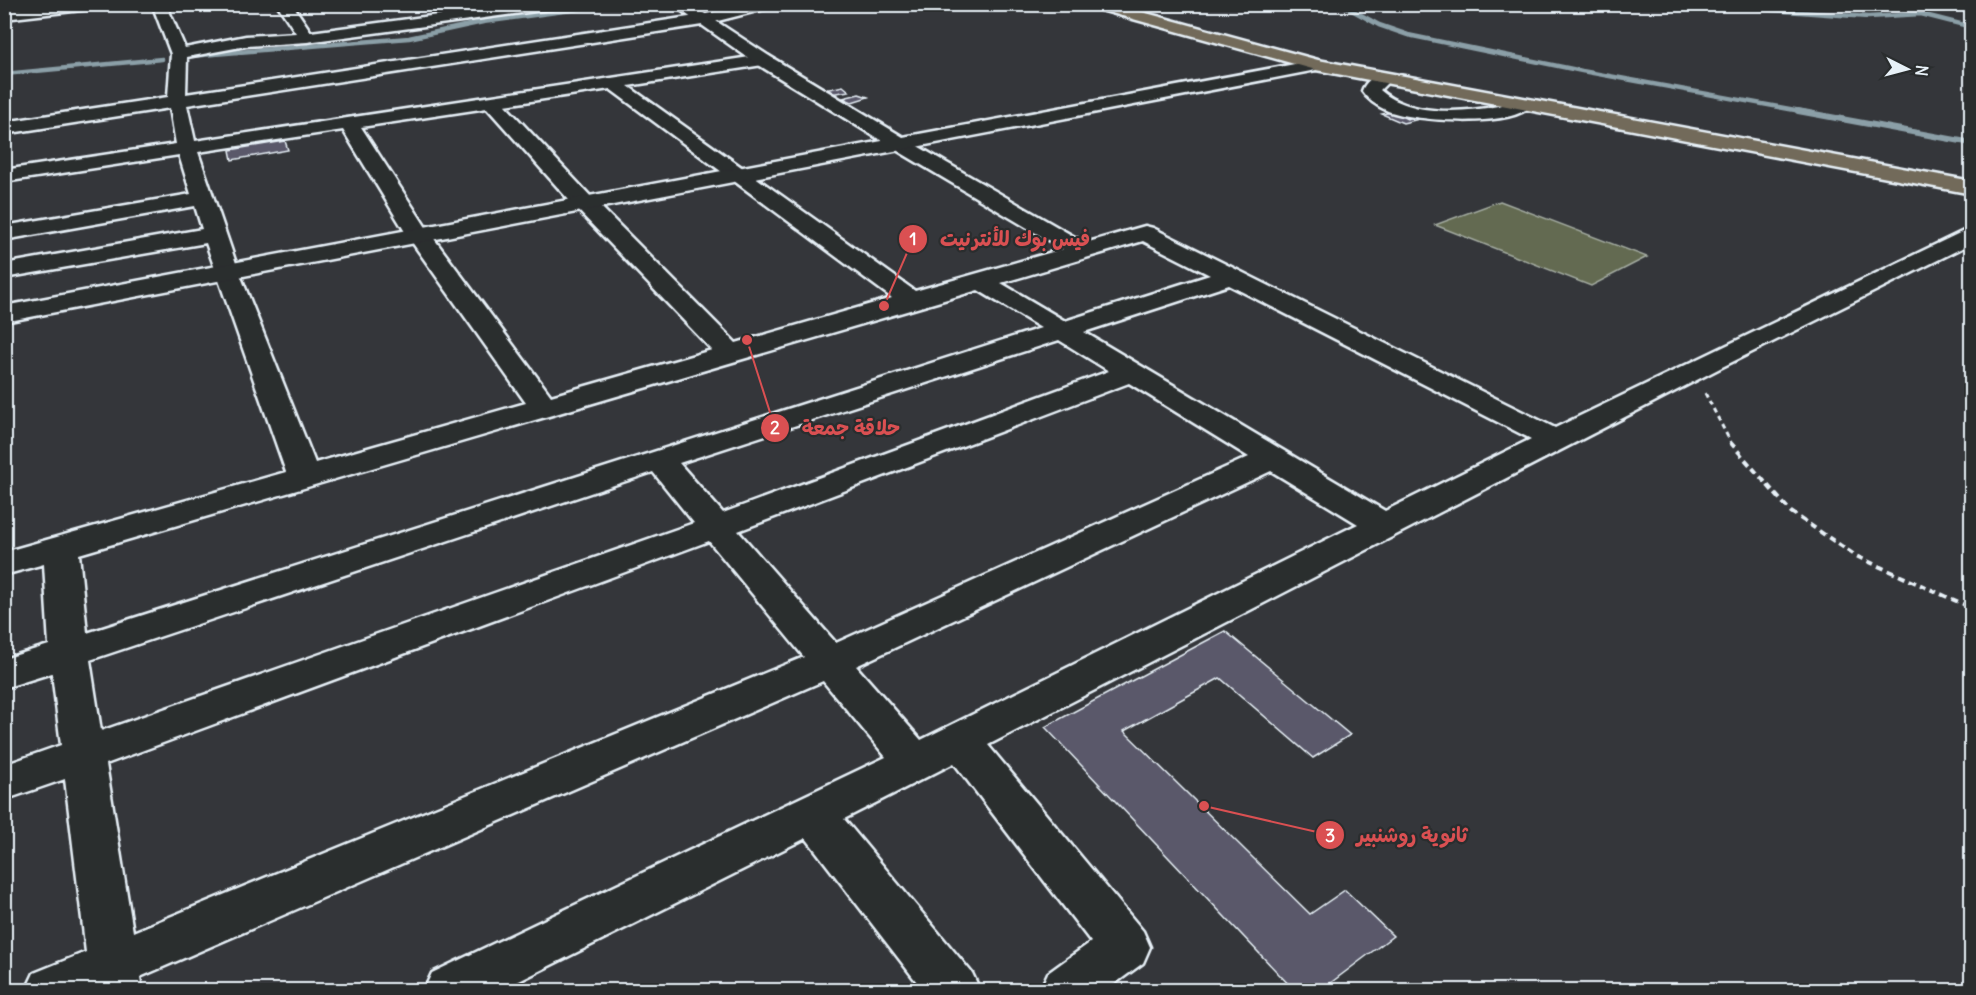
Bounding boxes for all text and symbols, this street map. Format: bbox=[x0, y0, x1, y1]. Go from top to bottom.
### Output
north arrow bbox=[1877, 39, 1937, 99]
text: N bbox=[1911, 64, 1932, 77]
callout: فيس بوك للأنترنيت bbox=[898, 220, 1102, 258]
text: فيس بوك للأنترنيت bbox=[940, 226, 1090, 252]
text: 1 bbox=[909, 227, 917, 250]
callout: حلاقة جمعة bbox=[760, 409, 913, 447]
text: حلاقة جمعة bbox=[802, 415, 900, 440]
text: 2 bbox=[770, 416, 780, 439]
callout: ثانوية روشنبير bbox=[1315, 816, 1480, 854]
text: ثانوية روشنبير bbox=[1355, 822, 1469, 848]
text: 3 bbox=[1325, 824, 1335, 847]

